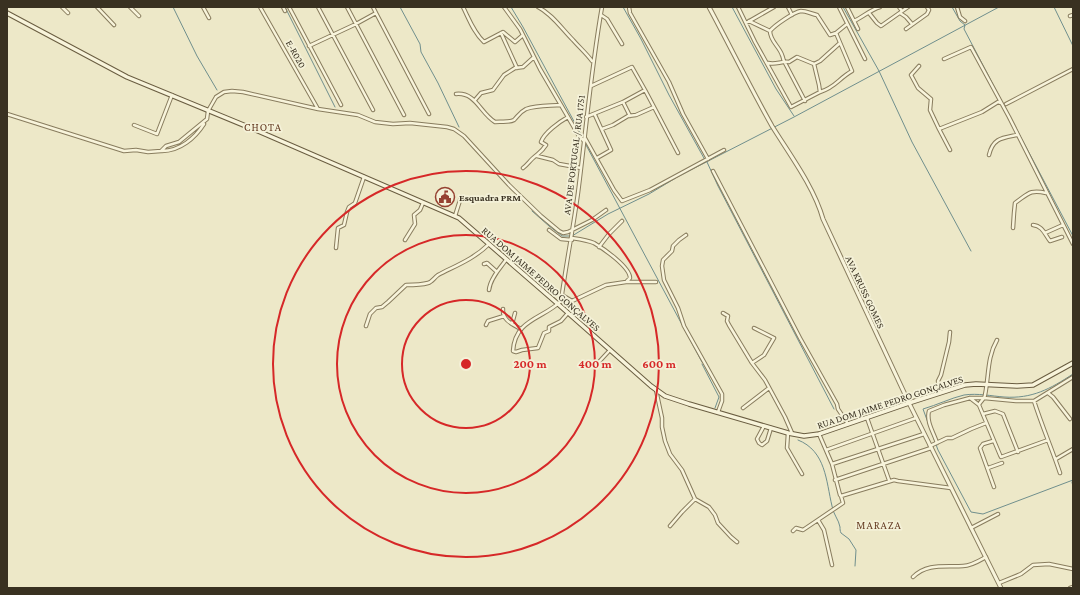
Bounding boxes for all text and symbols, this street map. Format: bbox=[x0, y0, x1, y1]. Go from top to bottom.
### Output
street label: E-R020 bbox=[284, 38, 308, 70]
street label: AVA DE PORTUGAL / RUA 1751 bbox=[561, 94, 587, 216]
district label: CHOTA bbox=[244, 121, 282, 133]
public building icon: Esquadra PRM bbox=[434, 186, 456, 208]
place label: Esquadra PRM bbox=[459, 192, 521, 203]
street label: RUA DOM JAIME PEDRO GONÇALVES bbox=[480, 225, 602, 333]
street label: AVA KRUSS GOMES bbox=[843, 254, 887, 330]
centre of rings bbox=[459, 357, 473, 371]
text: 200 m bbox=[513, 357, 547, 371]
text: 400 m bbox=[578, 357, 613, 371]
text: 600 m bbox=[642, 357, 677, 371]
street label: RUA DOM JAIME PEDRO GONÇALVES bbox=[816, 373, 965, 431]
district label: MARAZA bbox=[856, 519, 902, 531]

